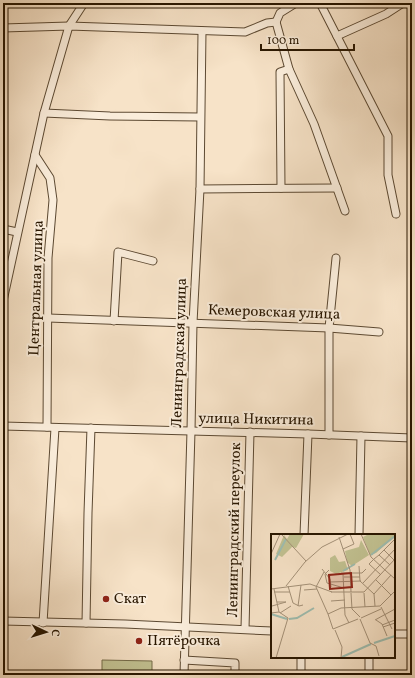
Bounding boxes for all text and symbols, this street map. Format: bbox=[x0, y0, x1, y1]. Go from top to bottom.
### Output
scale bar bbox=[261, 26, 354, 52]
text: 100 m bbox=[267, 33, 300, 49]
street label: Центральная улица bbox=[24, 220, 50, 356]
street label: Ленинградская улица bbox=[167, 278, 193, 428]
street label: Кемеровская улица bbox=[207, 300, 341, 326]
street label: улица Никитина bbox=[198, 408, 314, 432]
street label: Ленинградский переулок bbox=[223, 442, 247, 618]
inset map bbox=[271, 534, 395, 658]
place label: Скат bbox=[114, 589, 147, 610]
marker: Скат bbox=[101, 594, 111, 604]
north arrow bbox=[26, 612, 66, 652]
text: С bbox=[47, 629, 62, 637]
place label: Пятёрочка bbox=[147, 631, 221, 652]
marker: Пятёрочка bbox=[134, 636, 144, 646]

